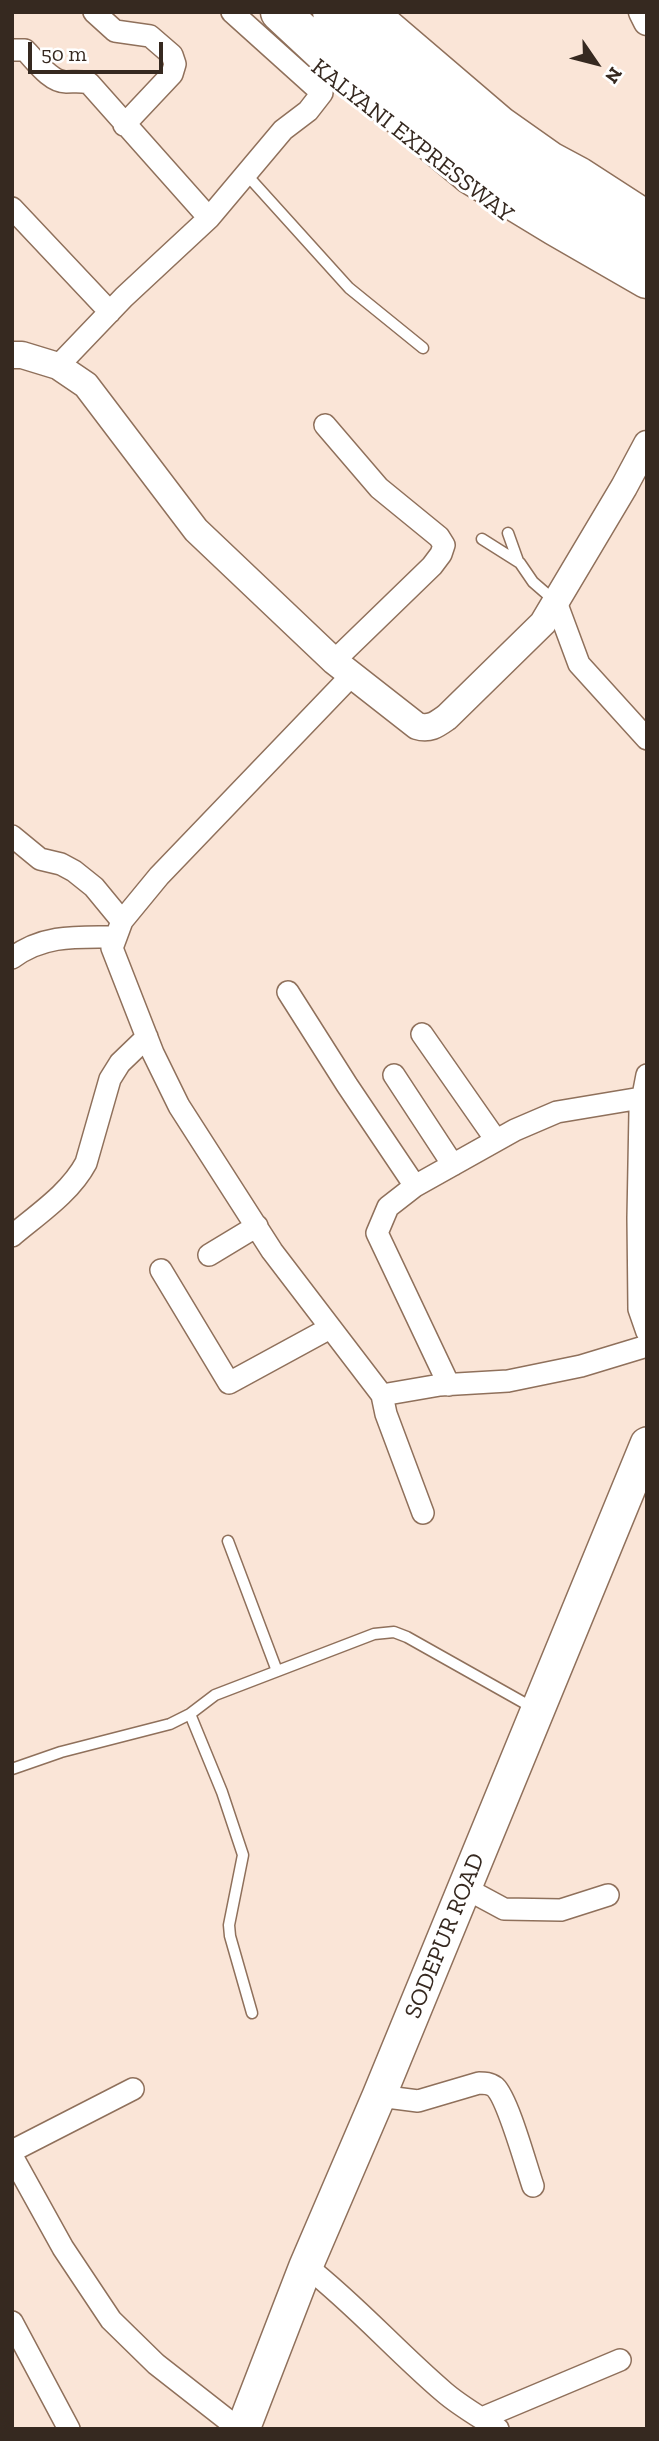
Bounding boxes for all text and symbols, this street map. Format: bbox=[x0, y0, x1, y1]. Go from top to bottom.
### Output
scale bar bbox=[32, 28, 166, 72]
north arrow bbox=[561, 28, 631, 98]
text: 50 m bbox=[41, 41, 87, 66]
street label: KALYANI EXPRESSWAY bbox=[305, 53, 519, 229]
text: N bbox=[600, 63, 627, 88]
street label: SODEPUR ROAD bbox=[399, 1849, 491, 2023]

